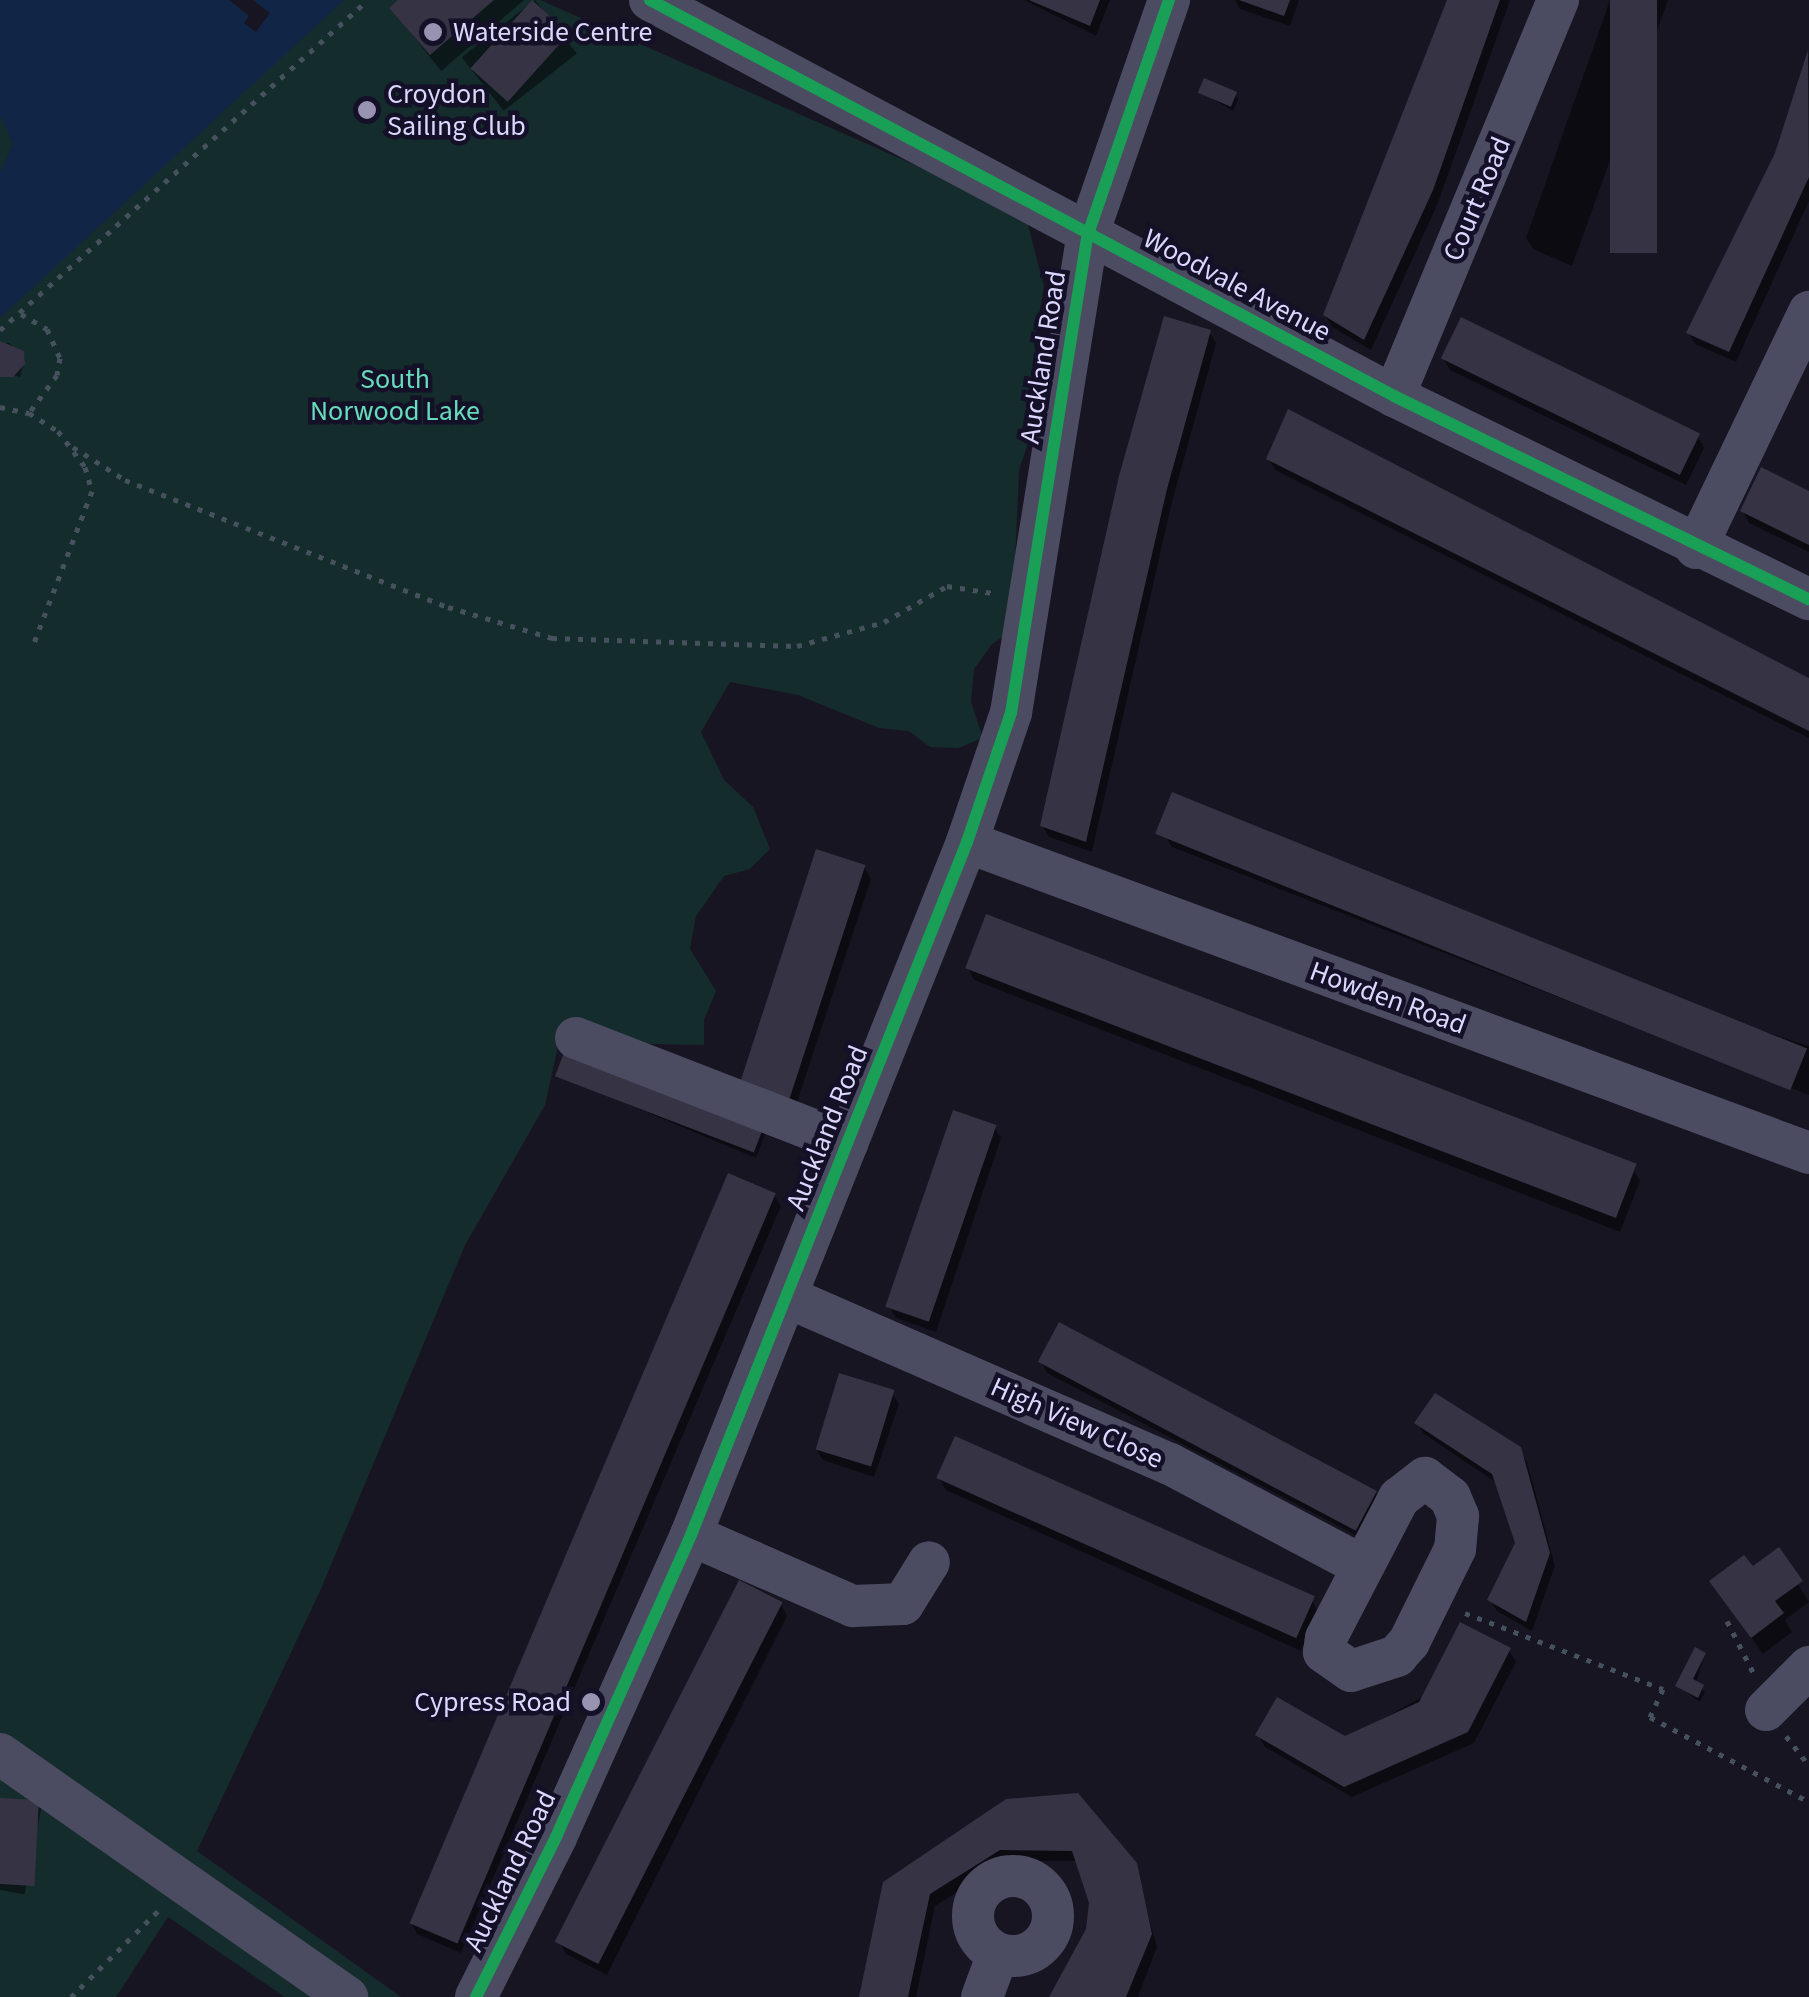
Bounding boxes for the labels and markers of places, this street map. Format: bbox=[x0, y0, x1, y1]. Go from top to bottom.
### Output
place label: Waterside Centre bbox=[453, 15, 652, 49]
marker: Waterside Centre bbox=[422, 21, 444, 43]
place label: Croydon Sailing Club bbox=[387, 77, 526, 143]
marker: Croydon Sailing Club bbox=[356, 99, 378, 121]
place label: Cypress Road bbox=[414, 1685, 571, 1719]
marker: Cypress Road bbox=[580, 1691, 602, 1713]

